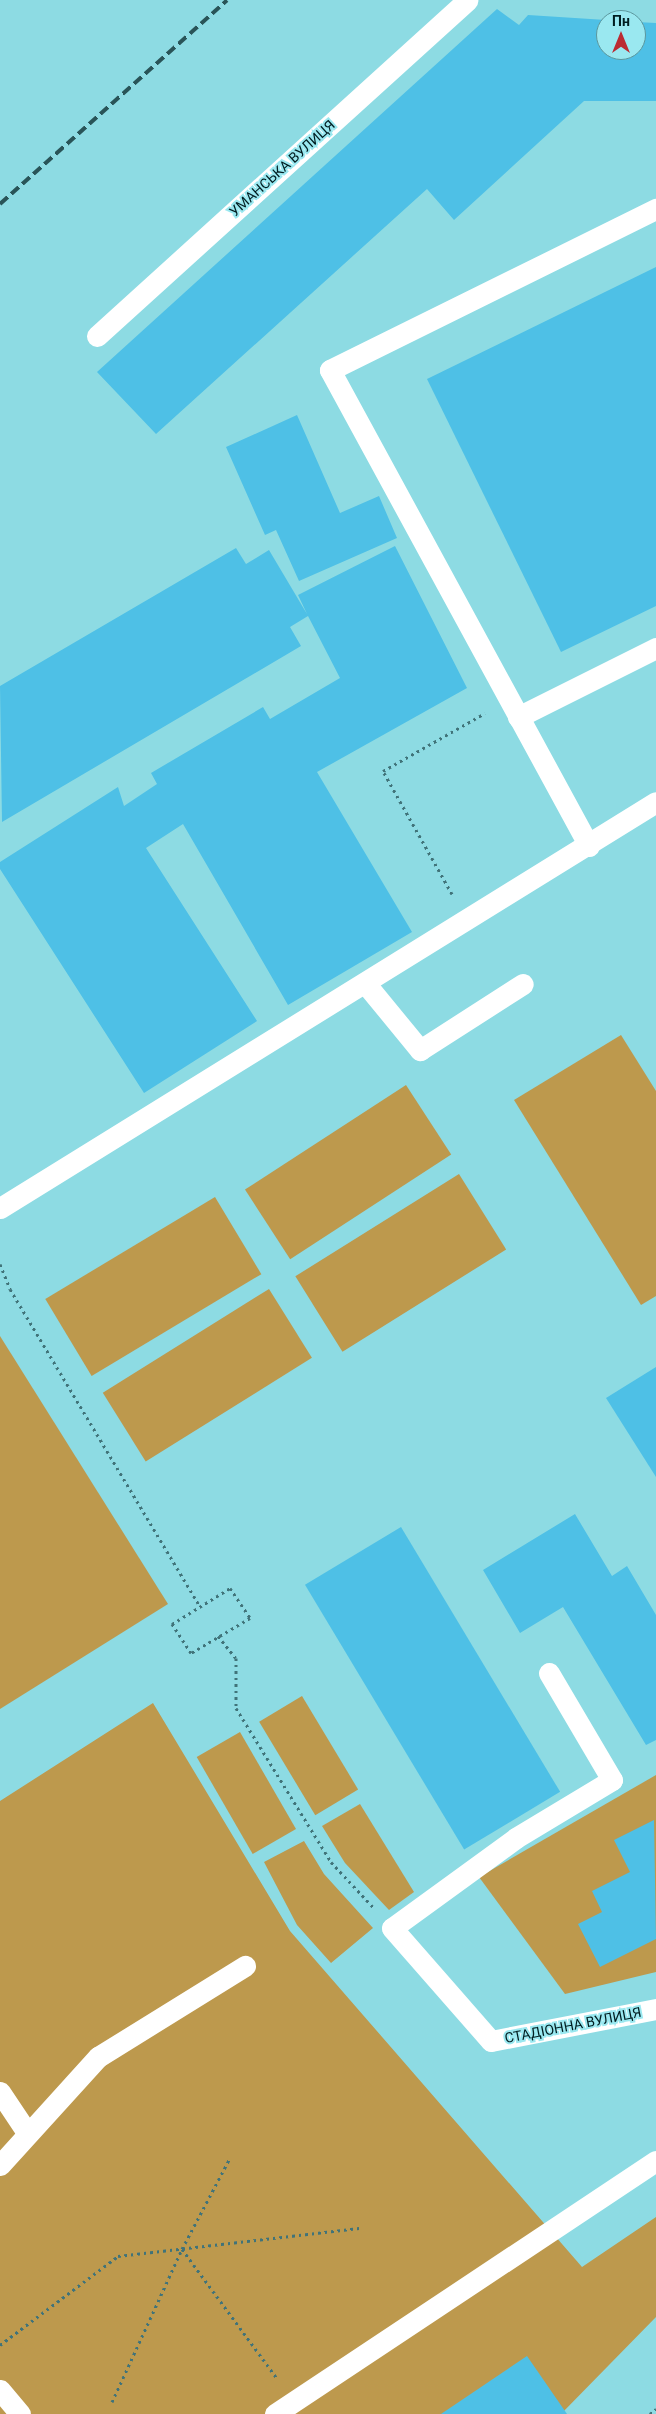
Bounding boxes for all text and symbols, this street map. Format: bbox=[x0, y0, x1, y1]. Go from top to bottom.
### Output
north arrow bbox=[596, 10, 646, 60]
text: Пн bbox=[612, 13, 630, 29]
street label: УМАНСЬКА ВУЛИЦЯ bbox=[226, 116, 338, 220]
street label: СТАДІОННА ВУЛИЦЯ bbox=[503, 2004, 643, 2046]

